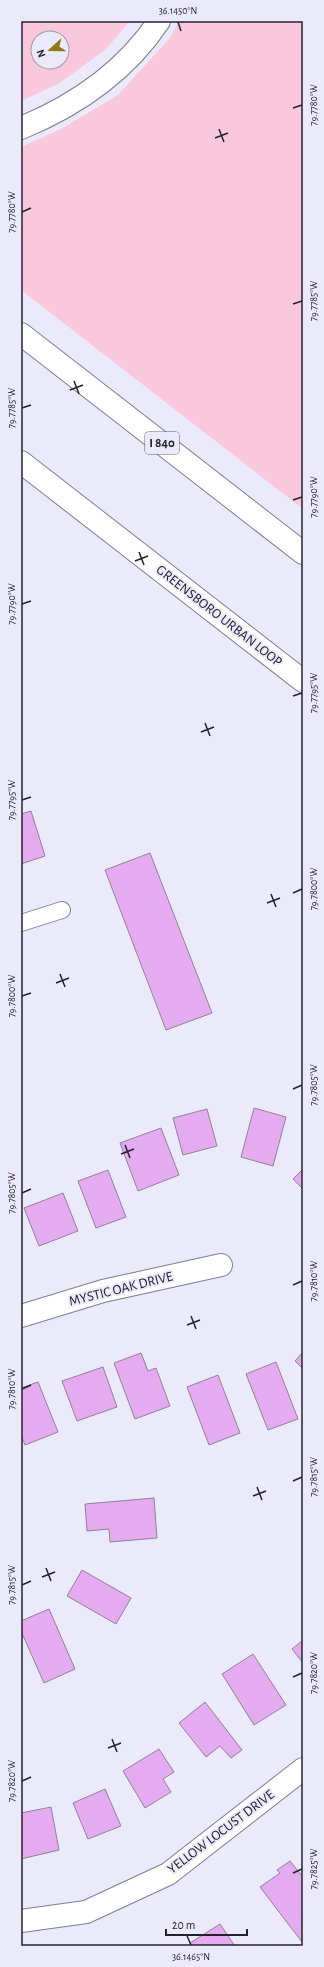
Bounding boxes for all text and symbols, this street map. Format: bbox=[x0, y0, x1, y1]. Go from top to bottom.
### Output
text: 36.1450°N bbox=[159, 6, 197, 16]
north arrow bbox=[30, 30, 70, 70]
text: N bbox=[35, 48, 48, 59]
text: 79.7780°W bbox=[309, 84, 319, 126]
text: 79.7780°W bbox=[7, 191, 17, 233]
text: 79.7785°W bbox=[309, 281, 319, 321]
text: 79.7785°W bbox=[7, 388, 17, 428]
road number: I 840 bbox=[145, 432, 179, 454]
text: 79.7790°W bbox=[309, 476, 319, 518]
street label: GREENSBORO URBAN LOOP bbox=[153, 563, 285, 669]
text: 79.7790°W bbox=[7, 583, 17, 625]
text: 79.7795°W bbox=[309, 673, 319, 713]
text: 79.7795°W bbox=[7, 780, 17, 820]
text: 79.7800°W bbox=[309, 868, 319, 910]
text: 79.7800°W bbox=[7, 975, 17, 1017]
text: 79.7805°W bbox=[309, 1064, 319, 1106]
text: 79.7805°W bbox=[7, 1172, 17, 1214]
text: 79.7810°W bbox=[309, 1261, 319, 1301]
street label: MYSTIC OAK DRIVE bbox=[68, 1269, 175, 1309]
text: 79.7810°W bbox=[7, 1369, 17, 1409]
text: 79.7815°W bbox=[309, 1457, 319, 1497]
text: 79.7815°W bbox=[7, 1565, 17, 1605]
text: 79.7820°W bbox=[309, 1652, 319, 1694]
text: 79.7820°W bbox=[7, 1760, 17, 1802]
street label: YELLOW LOCUST DRIVE bbox=[165, 1787, 277, 1877]
text: 79.7825°W bbox=[309, 1849, 319, 1889]
scale bar bbox=[166, 1911, 247, 1937]
text: 20 m bbox=[172, 1919, 195, 1931]
text: 36.1465°N bbox=[172, 1952, 210, 1962]

